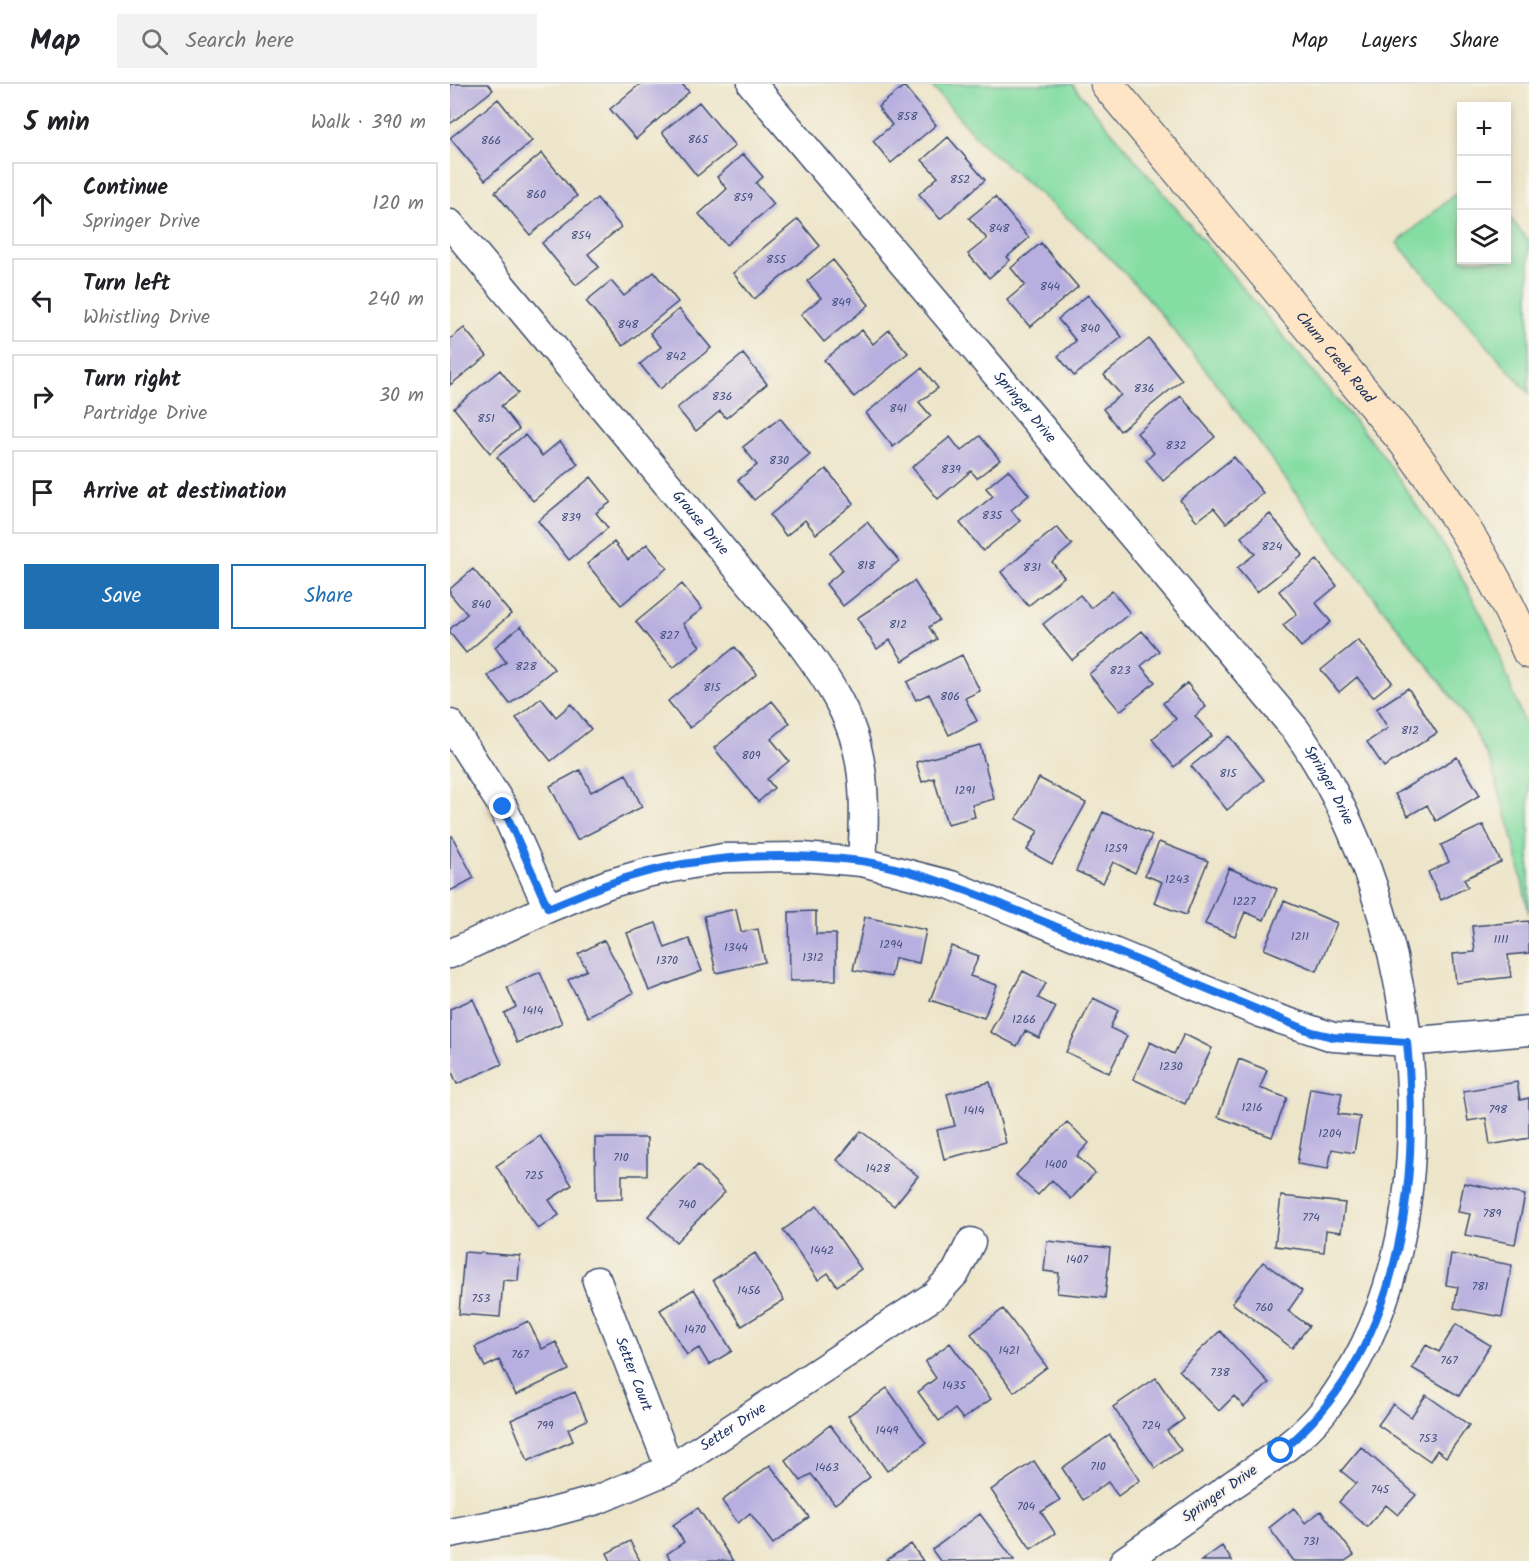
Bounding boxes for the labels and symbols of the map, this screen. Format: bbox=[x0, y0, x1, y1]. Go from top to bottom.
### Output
house number: 858 bbox=[897, 107, 918, 126]
house number: 865 bbox=[688, 130, 710, 149]
house number: 866 bbox=[481, 131, 501, 150]
house number: 852 bbox=[950, 170, 970, 189]
house number: 860 bbox=[526, 185, 546, 204]
house number: 859 bbox=[733, 188, 753, 207]
house number: 848 bbox=[988, 219, 1010, 238]
house number: 854 bbox=[571, 226, 592, 245]
house number: 855 bbox=[766, 250, 788, 269]
house number: 844 bbox=[1040, 277, 1061, 296]
house number: 849 bbox=[831, 293, 851, 312]
street label: Churn Creek Road bbox=[1289, 306, 1381, 409]
house number: 848 bbox=[617, 315, 639, 334]
house number: 840 bbox=[1080, 319, 1100, 338]
house number: 842 bbox=[666, 347, 686, 366]
street label: Springer Drive bbox=[987, 366, 1062, 449]
house number: 836 bbox=[1134, 379, 1154, 398]
house number: 836 bbox=[712, 387, 732, 406]
house number: 841 bbox=[889, 399, 907, 418]
house number: 851 bbox=[477, 409, 495, 428]
house number: 832 bbox=[1165, 436, 1187, 455]
house number: 830 bbox=[769, 451, 789, 470]
house number: 839 bbox=[941, 460, 961, 479]
street label: Grouse Drive bbox=[666, 485, 735, 561]
house number: 835 bbox=[982, 506, 1004, 525]
house number: 839 bbox=[561, 508, 581, 527]
house number: 824 bbox=[1262, 537, 1283, 556]
house number: 818 bbox=[857, 556, 876, 575]
house number: 831 bbox=[1023, 558, 1041, 577]
house number: 840 bbox=[471, 595, 491, 614]
house number: 812 bbox=[889, 615, 907, 634]
house number: 827 bbox=[659, 626, 679, 645]
house number: 828 bbox=[515, 657, 537, 676]
house number: 823 bbox=[1109, 661, 1131, 680]
house number: 815 bbox=[703, 678, 722, 697]
house number: 806 bbox=[940, 687, 960, 706]
house number: 812 bbox=[1401, 721, 1419, 740]
street label: Springer Drive bbox=[1297, 741, 1360, 830]
house number: 809 bbox=[741, 746, 761, 765]
house number: 815 bbox=[1219, 764, 1238, 783]
house number: 1291 bbox=[955, 781, 975, 800]
route end bbox=[489, 793, 515, 819]
house number: 1259 bbox=[1104, 839, 1128, 858]
house number: 1243 bbox=[1165, 870, 1189, 889]
house number: 1227 bbox=[1232, 892, 1256, 911]
house number: 1211 bbox=[1291, 927, 1309, 946]
house number: 1111 bbox=[1493, 930, 1509, 949]
house number: 1294 bbox=[879, 935, 903, 954]
house number: 1344 bbox=[724, 938, 748, 957]
house number: 1312 bbox=[802, 948, 824, 967]
house number: 1370 bbox=[656, 951, 678, 970]
house number: 1414 bbox=[523, 1001, 544, 1020]
house number: 1266 bbox=[1012, 1010, 1036, 1029]
house number: 1230 bbox=[1159, 1057, 1183, 1076]
house number: 1216 bbox=[1241, 1098, 1263, 1117]
house number: 798 bbox=[1489, 1100, 1508, 1119]
house number: 1414 bbox=[964, 1101, 985, 1120]
house number: 1204 bbox=[1318, 1124, 1342, 1143]
house number: 710 bbox=[613, 1148, 629, 1167]
house number: 1400 bbox=[1045, 1155, 1067, 1174]
house number: 1428 bbox=[866, 1159, 891, 1178]
house number: 725 bbox=[525, 1166, 545, 1185]
house number: 740 bbox=[678, 1195, 696, 1214]
house number: 789 bbox=[1483, 1204, 1501, 1223]
house number: 774 bbox=[1302, 1208, 1320, 1227]
house number: 1442 bbox=[810, 1241, 834, 1260]
house number: 1407 bbox=[1066, 1250, 1088, 1269]
house number: 781 bbox=[1472, 1277, 1488, 1296]
house number: 1456 bbox=[737, 1281, 761, 1300]
house number: 753 bbox=[472, 1289, 491, 1308]
house number: 760 bbox=[1255, 1298, 1273, 1317]
house number: 1470 bbox=[684, 1320, 706, 1339]
street label: Setter Court bbox=[608, 1334, 659, 1415]
house number: 1421 bbox=[998, 1341, 1020, 1360]
house number: 767 bbox=[511, 1345, 529, 1364]
house number: 767 bbox=[1440, 1351, 1458, 1370]
house number: 738 bbox=[1210, 1363, 1231, 1382]
house number: 1435 bbox=[942, 1376, 967, 1395]
street label: Setter Drive bbox=[695, 1396, 772, 1458]
house number: 799 bbox=[536, 1416, 554, 1435]
house number: 724 bbox=[1141, 1416, 1161, 1435]
house number: 1449 bbox=[876, 1421, 899, 1440]
house number: 753 bbox=[1419, 1429, 1438, 1448]
route start bbox=[1267, 1437, 1293, 1463]
house number: 710 bbox=[1090, 1457, 1106, 1476]
house number: 1463 bbox=[815, 1458, 839, 1477]
street label: Springer Drive bbox=[1177, 1459, 1263, 1529]
house number: 745 bbox=[1371, 1480, 1391, 1499]
house number: 704 bbox=[1017, 1497, 1035, 1516]
house number: 731 bbox=[1303, 1532, 1319, 1551]

